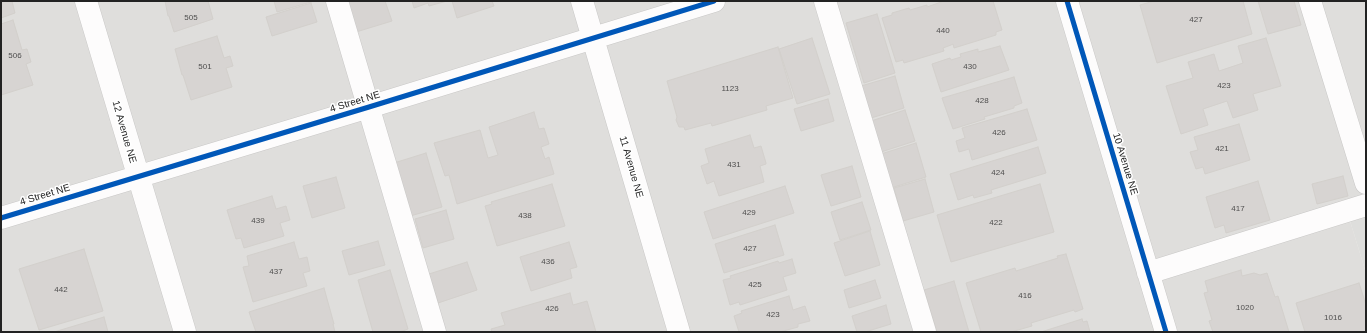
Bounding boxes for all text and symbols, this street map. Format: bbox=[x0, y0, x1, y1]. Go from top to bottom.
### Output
house number: 505 bbox=[184, 13, 198, 23]
house number: 427 bbox=[1189, 15, 1203, 25]
house number: 440 bbox=[936, 26, 950, 36]
house number: 506 bbox=[8, 51, 22, 61]
house number: 501 bbox=[198, 62, 212, 72]
house number: 430 bbox=[963, 62, 977, 72]
house number: 423 bbox=[1217, 81, 1231, 91]
house number: 1123 bbox=[721, 84, 739, 94]
street label: 4 Street NE bbox=[329, 89, 381, 115]
house number: 428 bbox=[975, 96, 989, 106]
street label: 12 Avenue NE bbox=[109, 99, 139, 165]
house number: 426 bbox=[992, 128, 1006, 138]
street label: 10 Avenue NE bbox=[1110, 131, 1140, 197]
street label: 11 Avenue NE bbox=[616, 135, 646, 199]
house number: 421 bbox=[1215, 144, 1229, 154]
house number: 431 bbox=[727, 160, 741, 170]
house number: 424 bbox=[991, 168, 1005, 178]
street label: 4 Street NE bbox=[19, 182, 71, 208]
house number: 417 bbox=[1231, 204, 1245, 214]
house number: 429 bbox=[742, 208, 756, 218]
house number: 438 bbox=[518, 211, 532, 221]
house number: 439 bbox=[251, 216, 265, 226]
house number: 422 bbox=[989, 218, 1003, 228]
house number: 427 bbox=[743, 244, 757, 254]
house number: 436 bbox=[541, 257, 555, 267]
house number: 437 bbox=[269, 267, 283, 277]
house number: 425 bbox=[748, 280, 762, 290]
house number: 442 bbox=[54, 285, 68, 295]
house number: 416 bbox=[1018, 291, 1032, 301]
house number: 1020 bbox=[1236, 303, 1254, 313]
house number: 426 bbox=[545, 304, 559, 314]
house number: 423 bbox=[766, 310, 780, 320]
house number: 1016 bbox=[1324, 313, 1342, 323]

